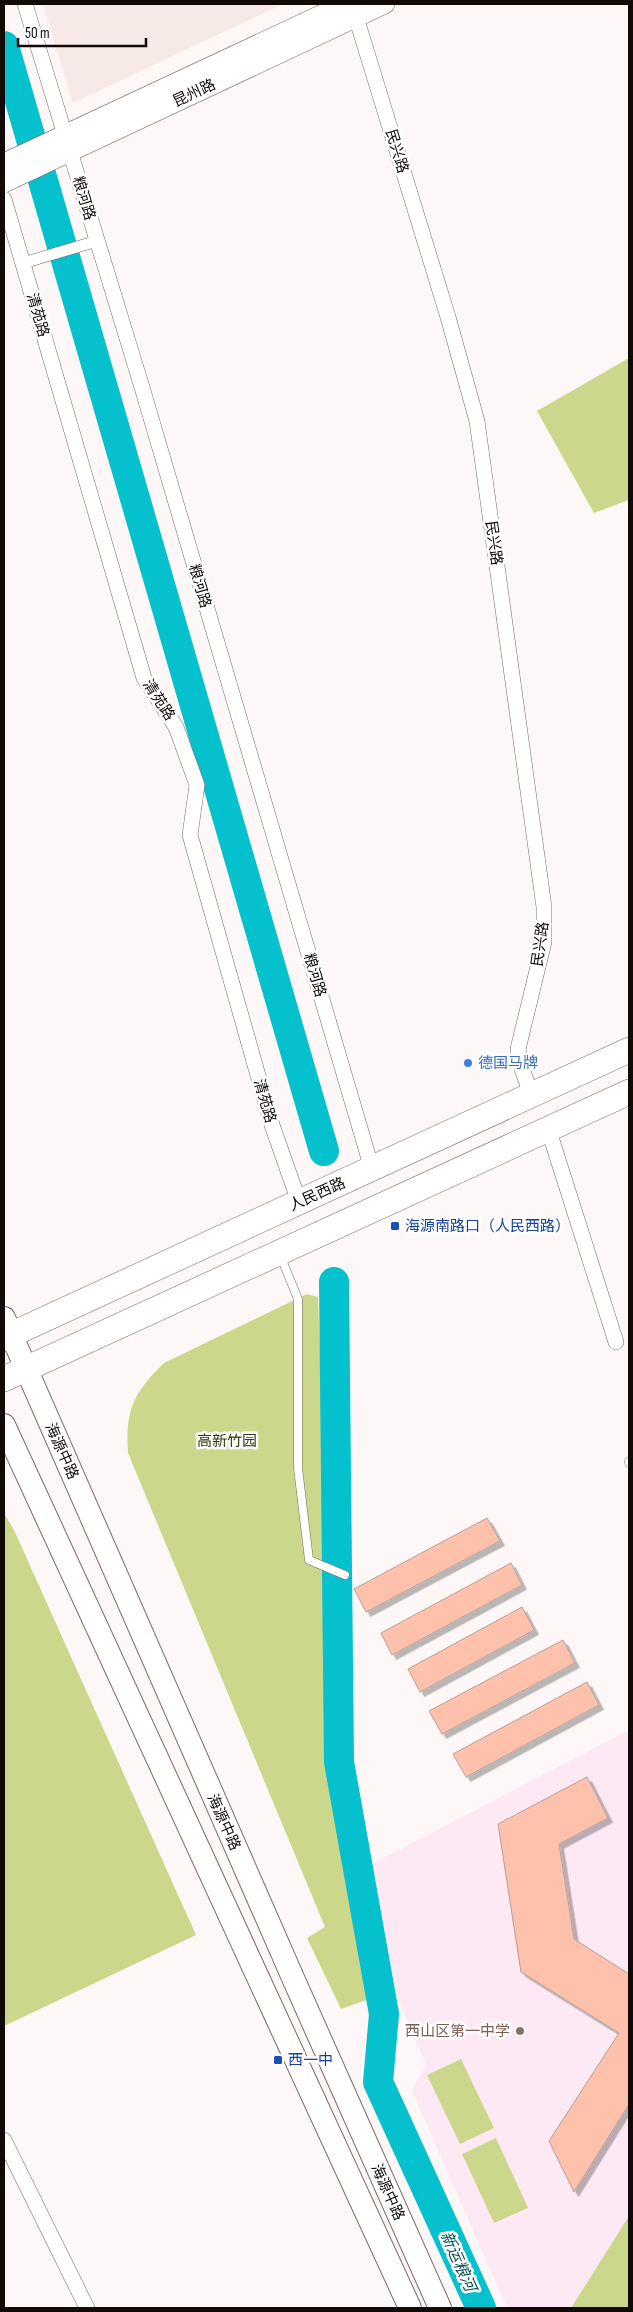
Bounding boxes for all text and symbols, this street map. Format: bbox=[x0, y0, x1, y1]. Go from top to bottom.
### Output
scale bar bbox=[18, 15, 145, 47]
text: 50 m bbox=[25, 24, 50, 43]
street label: 昆州路 bbox=[170, 75, 219, 112]
street label: 民兴路 bbox=[381, 127, 412, 175]
street label: 粮河路 bbox=[68, 174, 99, 222]
street label: 清苑路 bbox=[22, 291, 53, 339]
street label: 民兴路 bbox=[481, 519, 506, 567]
street label: 粮河路 bbox=[184, 562, 215, 610]
street label: 清苑路 bbox=[138, 676, 179, 724]
street label: 民兴路 bbox=[528, 920, 553, 968]
street label: 粮河路 bbox=[299, 951, 330, 999]
place label: 德国马牌 bbox=[478, 1054, 538, 1073]
marker: 德国马牌 bbox=[462, 1057, 474, 1069]
street label: 清苑路 bbox=[249, 1077, 280, 1125]
street label: 人民西路 bbox=[286, 1174, 348, 1215]
place label: 海源南路口（人民西路） bbox=[405, 1217, 570, 1236]
marker: 海源南路口（人民西路） bbox=[389, 1220, 401, 1232]
street label: 海源中路 bbox=[41, 1420, 82, 1482]
park label: 高新竹园 bbox=[197, 1432, 257, 1451]
street label: 海源中路 bbox=[203, 1791, 244, 1853]
place label: 西山区第一中学 bbox=[405, 2022, 510, 2041]
marker: 西山区第一中学 bbox=[514, 2025, 526, 2037]
place label: 西一中 bbox=[288, 2051, 333, 2070]
marker: 西一中 bbox=[272, 2054, 284, 2066]
street label: 海源中路 bbox=[367, 2161, 408, 2223]
water label: 新运粮河 bbox=[436, 2229, 481, 2297]

